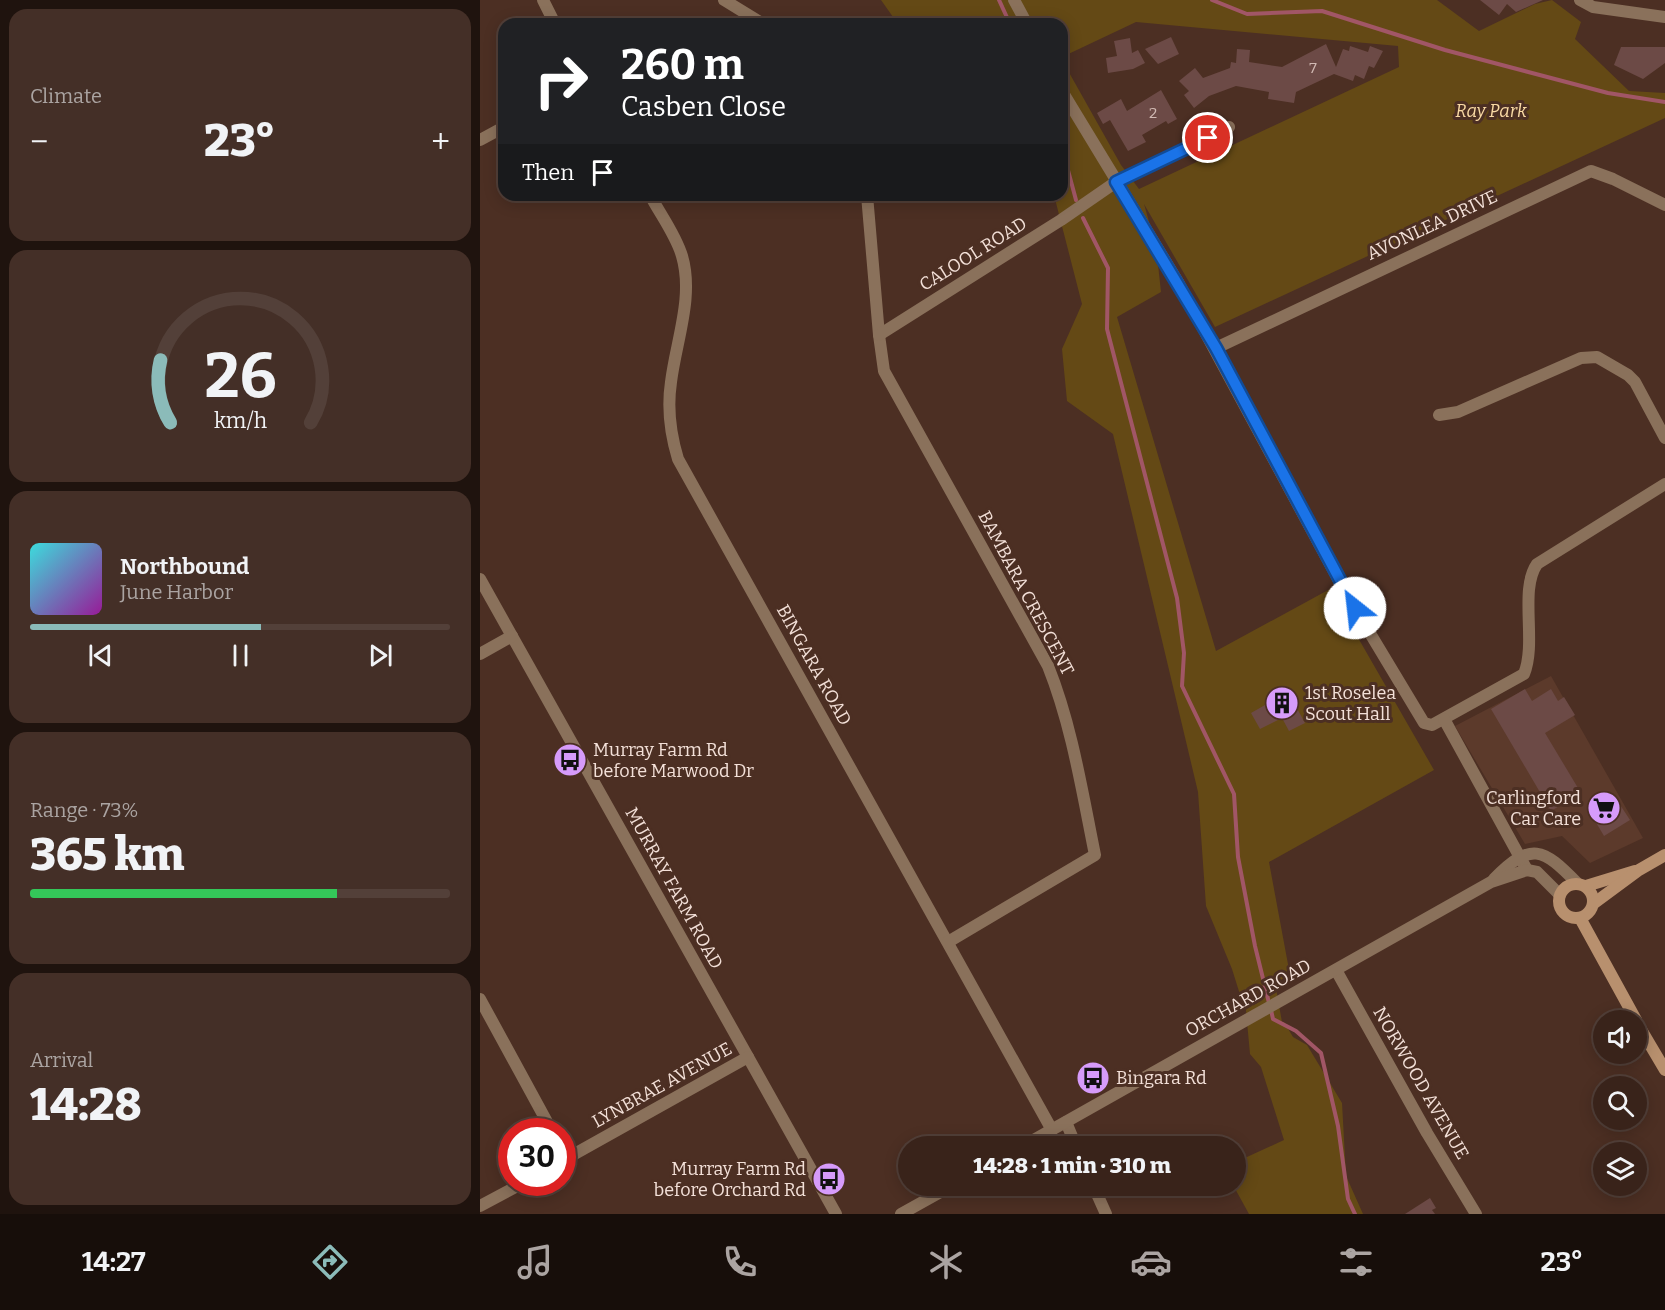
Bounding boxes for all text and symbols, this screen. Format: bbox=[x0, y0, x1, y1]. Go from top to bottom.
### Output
text: 260 m bbox=[621, 40, 744, 90]
icon: right bbox=[522, 42, 600, 120]
house number: 7 bbox=[1309, 59, 1317, 77]
text: Climate bbox=[30, 84, 102, 108]
text: Casben Close bbox=[621, 91, 786, 123]
park label: Ray Park bbox=[1455, 100, 1527, 122]
house number: 2 bbox=[1149, 104, 1157, 122]
pin bbox=[1182, 112, 1233, 163]
text: 23° bbox=[204, 114, 275, 168]
icon: arrive bbox=[1191, 121, 1224, 154]
text: − bbox=[30, 122, 48, 162]
text: + bbox=[431, 122, 450, 162]
icon: arrive bbox=[586, 156, 619, 189]
text: Then bbox=[522, 159, 574, 186]
street label: AVONLEA DRIVE bbox=[1363, 185, 1501, 265]
street label: CALOOL ROAD bbox=[915, 212, 1031, 296]
text: 26 bbox=[204, 339, 276, 414]
text: km/h bbox=[213, 408, 267, 434]
street label: BAMBARA CRESCENT bbox=[973, 507, 1079, 679]
text: Northbound bbox=[120, 553, 249, 580]
position arrow bbox=[1323, 576, 1387, 640]
text: June Harbor bbox=[120, 580, 233, 604]
street label: BINGARA ROAD bbox=[772, 601, 856, 729]
icon: previous bbox=[84, 639, 117, 672]
icon: pause bbox=[224, 639, 257, 672]
icon: next bbox=[364, 639, 397, 672]
place label: 1st Roselea Scout Hall bbox=[1305, 682, 1396, 725]
building icon: 1st Roselea Scout Hall bbox=[1264, 685, 1300, 721]
place label: Murray Farm Rd before Marwood Dr bbox=[593, 739, 754, 782]
bus stop icon: Murray Farm Rd before Marwood Dr bbox=[552, 742, 588, 778]
place label: Carlingford Car Care bbox=[1486, 787, 1581, 830]
supermarket icon: Carlingford Car Care bbox=[1586, 790, 1622, 826]
text: Range · 73% bbox=[30, 798, 138, 822]
street label: MURRAY FARM ROAD bbox=[620, 803, 728, 973]
text: 365 km bbox=[30, 828, 184, 882]
street label: ORCHARD ROAD bbox=[1181, 954, 1315, 1042]
street label: NORWOOD AVENUE bbox=[1368, 1003, 1474, 1163]
map controls bbox=[1593, 1010, 1647, 1196]
button: sound bbox=[1593, 1010, 1647, 1064]
street label: LYNBRAE AVENUE bbox=[588, 1037, 736, 1133]
text: Arrival bbox=[30, 1048, 93, 1072]
bus stop icon: Bingara Rd bbox=[1075, 1060, 1111, 1096]
place label: Bingara Rd bbox=[1116, 1067, 1207, 1089]
button: search bbox=[1593, 1076, 1647, 1130]
text: 14:28 bbox=[30, 1078, 142, 1132]
speed limit sign: 30 bbox=[498, 1118, 576, 1196]
button: layers bbox=[1593, 1142, 1647, 1196]
text: 14:28 · 1 min · 310 m bbox=[973, 1152, 1171, 1179]
place label: Murray Farm Rd before Orchard Rd bbox=[654, 1158, 806, 1201]
bus stop icon: Murray Farm Rd before Orchard Rd bbox=[811, 1161, 847, 1197]
icon: directions bbox=[309, 1241, 351, 1283]
icon: music bbox=[514, 1241, 556, 1283]
icon: phone bbox=[719, 1241, 761, 1283]
icon: climate bbox=[925, 1241, 967, 1283]
icon: car bbox=[1130, 1241, 1172, 1283]
icon: filters bbox=[1335, 1241, 1377, 1283]
text: 14:27 bbox=[82, 1246, 146, 1278]
text: 23° bbox=[1541, 1246, 1583, 1278]

